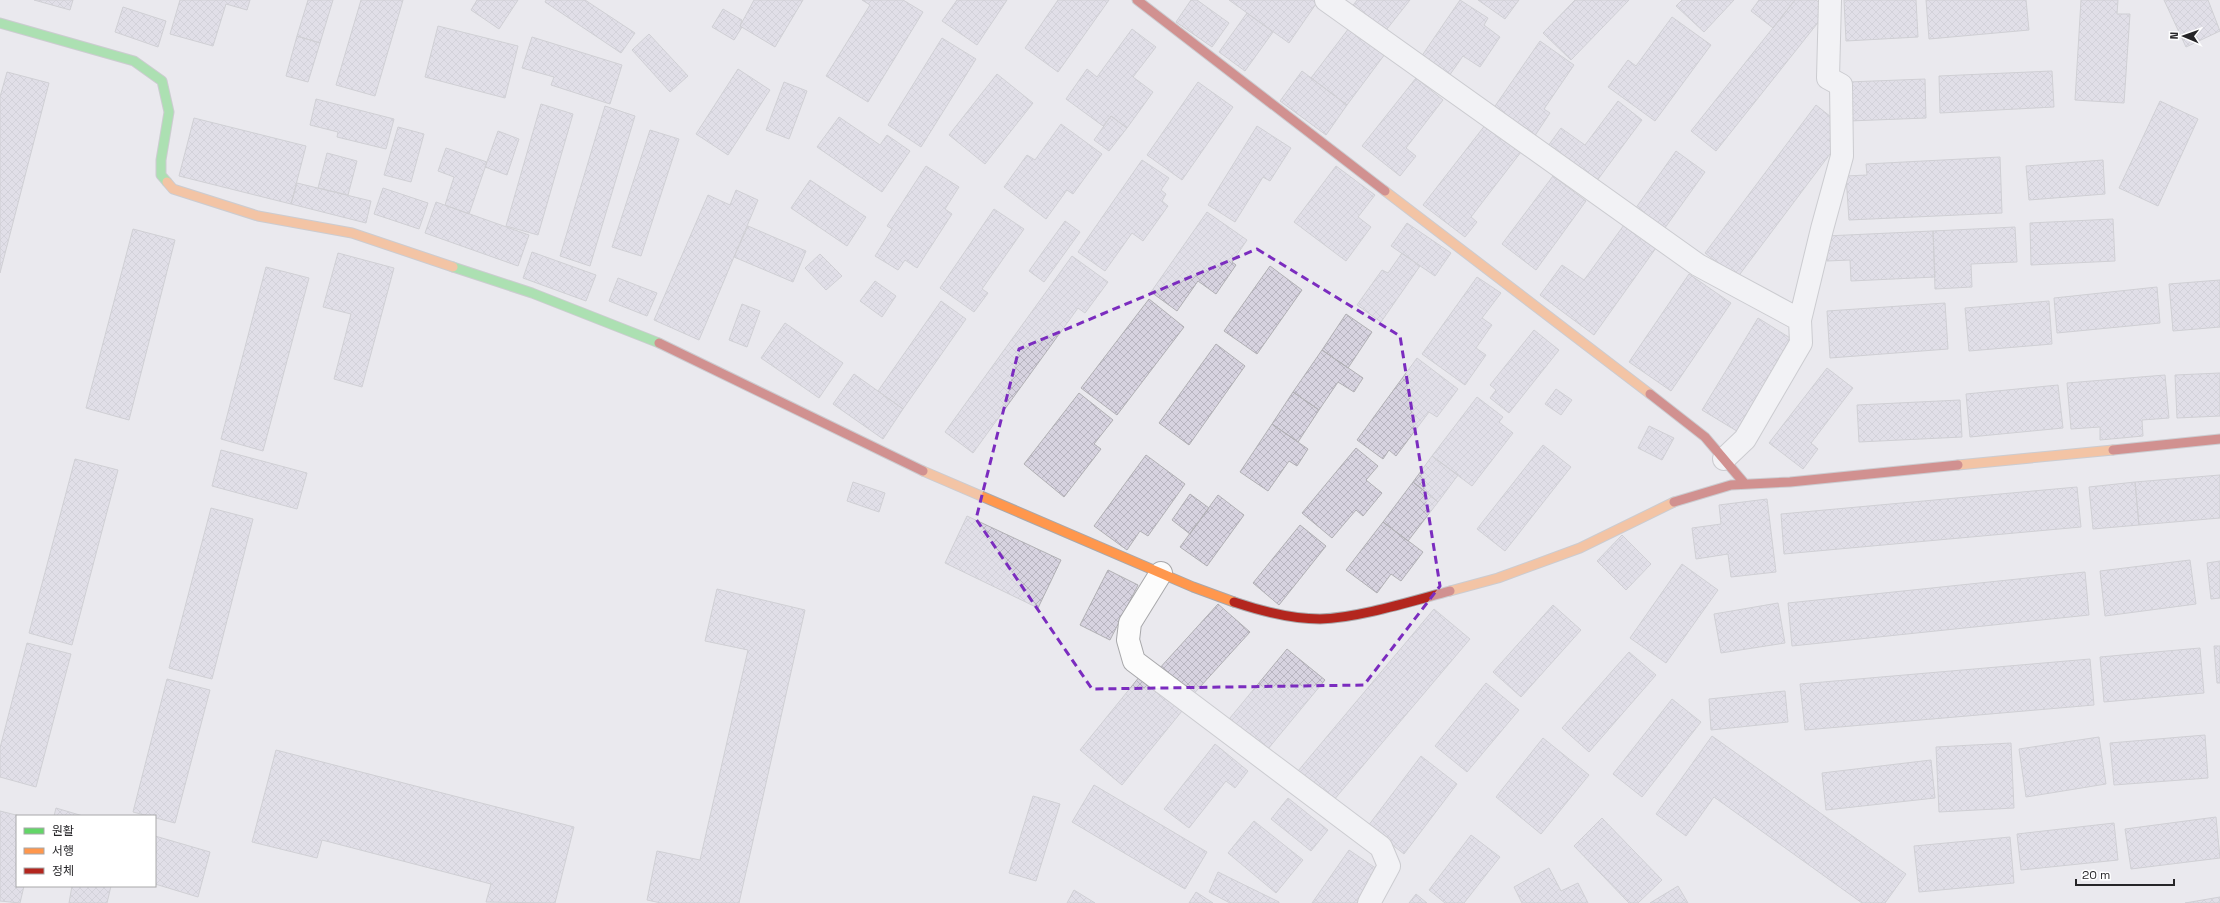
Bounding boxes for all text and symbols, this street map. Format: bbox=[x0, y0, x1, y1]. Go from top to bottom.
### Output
north arrow bbox=[2164, 16, 2204, 56]
text: N bbox=[2167, 32, 2181, 40]
legend bbox=[16, 815, 156, 887]
text: 원활 bbox=[52, 823, 74, 839]
text: 서행 bbox=[52, 843, 74, 859]
scale bar bbox=[2076, 861, 2174, 887]
text: 정체 bbox=[52, 863, 74, 879]
text: 20 m bbox=[2082, 867, 2110, 883]

